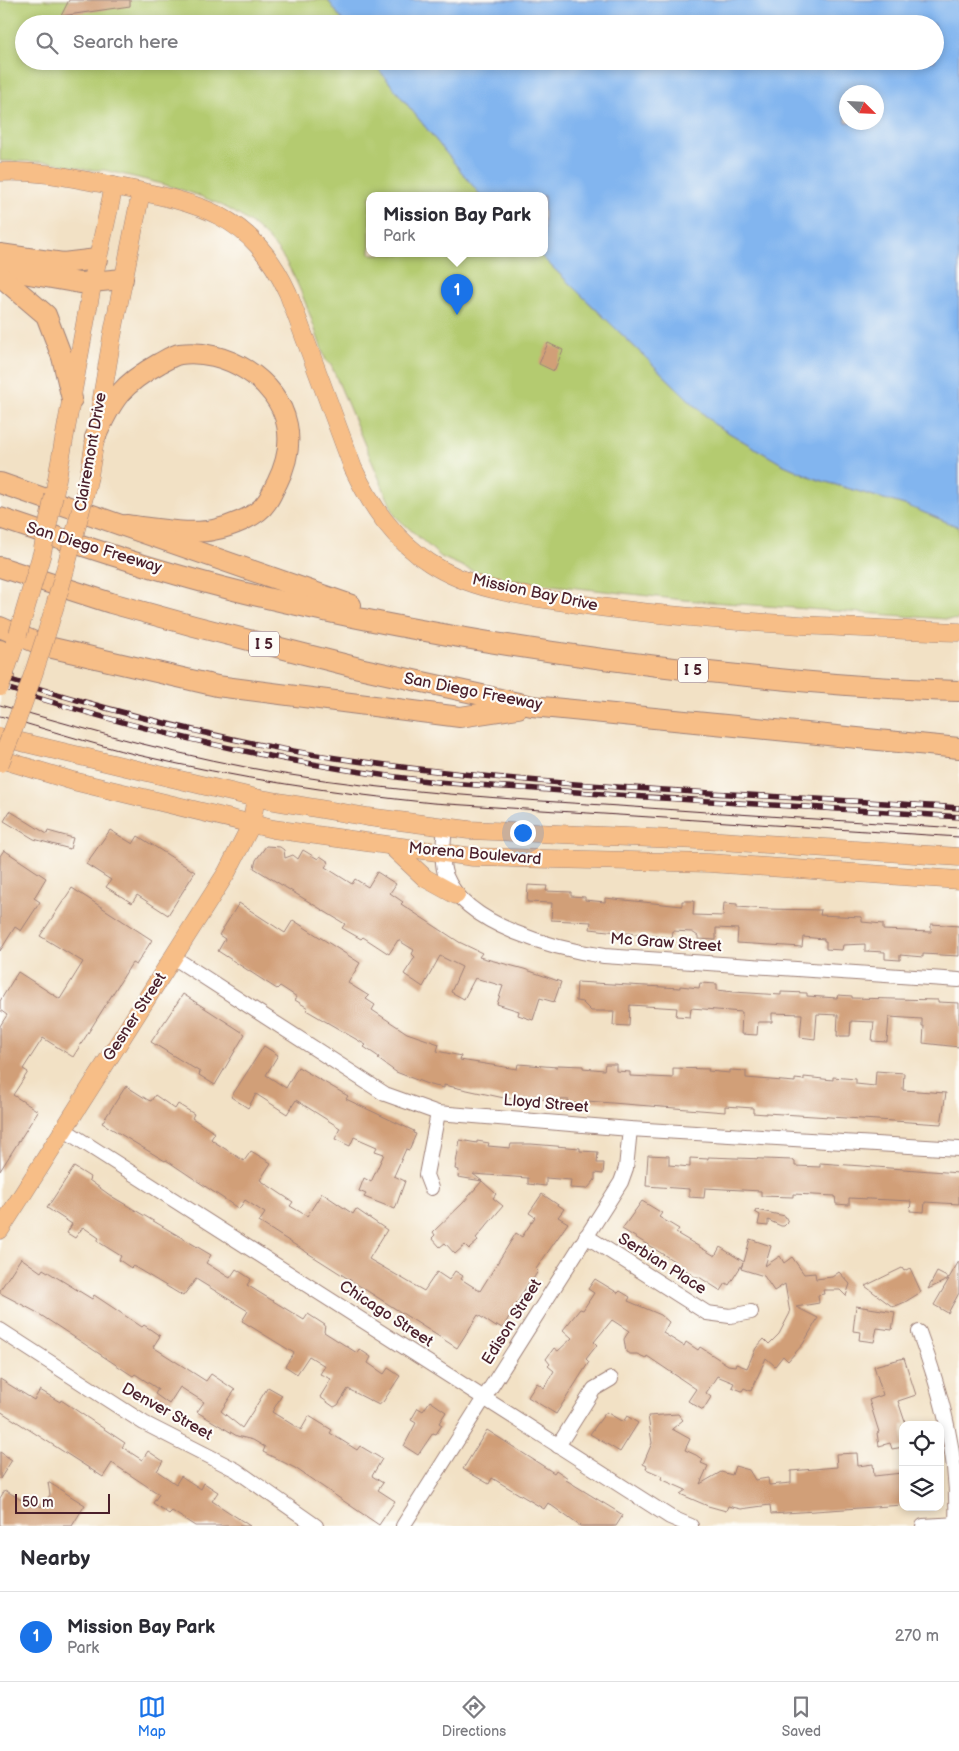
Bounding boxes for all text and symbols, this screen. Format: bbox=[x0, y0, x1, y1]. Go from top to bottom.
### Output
search box bbox=[15, 15, 944, 70]
icon: search bbox=[33, 29, 61, 57]
text: Search here bbox=[73, 31, 178, 54]
north arrow bbox=[839, 85, 884, 130]
popup bbox=[366, 192, 548, 257]
text: Mission Bay Park bbox=[383, 204, 531, 227]
text: Park bbox=[383, 227, 415, 246]
pin: 1 bbox=[441, 274, 473, 315]
street label: Clairemont Drive bbox=[71, 390, 111, 513]
street label: San Diego Freeway bbox=[24, 518, 165, 578]
street label: Mission Bay Drive bbox=[471, 570, 600, 616]
road number: I 5 bbox=[249, 632, 279, 656]
road number: I 5 bbox=[678, 658, 708, 682]
street label: San Diego Freeway bbox=[402, 669, 545, 715]
your location bbox=[510, 820, 536, 846]
street label: Morena Boulevard bbox=[408, 839, 542, 869]
street label: Mc Graw Street bbox=[610, 930, 723, 956]
street label: Gesner Street bbox=[99, 969, 171, 1065]
street label: Lloyd Street bbox=[503, 1091, 589, 1117]
street label: Serbian Place bbox=[614, 1229, 710, 1299]
street label: Edison Street bbox=[478, 1276, 546, 1368]
street label: Chicago Street bbox=[336, 1277, 436, 1351]
street label: Denver Street bbox=[118, 1379, 216, 1445]
map controls bbox=[899, 1421, 944, 1511]
button: locate bbox=[899, 1421, 944, 1466]
button: layers bbox=[899, 1466, 944, 1511]
scale bar bbox=[15, 1491, 110, 1514]
text: 50 m bbox=[22, 1494, 54, 1511]
text: Nearby bbox=[20, 1546, 90, 1571]
text: Mission Bay Park bbox=[67, 1616, 215, 1639]
text: 1 bbox=[33, 1627, 39, 1646]
text: 270 m bbox=[895, 1627, 939, 1646]
text: Park bbox=[67, 1639, 99, 1658]
tab: Map bbox=[138, 1693, 166, 1740]
tab: Directions bbox=[442, 1693, 506, 1740]
tab: Saved bbox=[782, 1693, 821, 1740]

